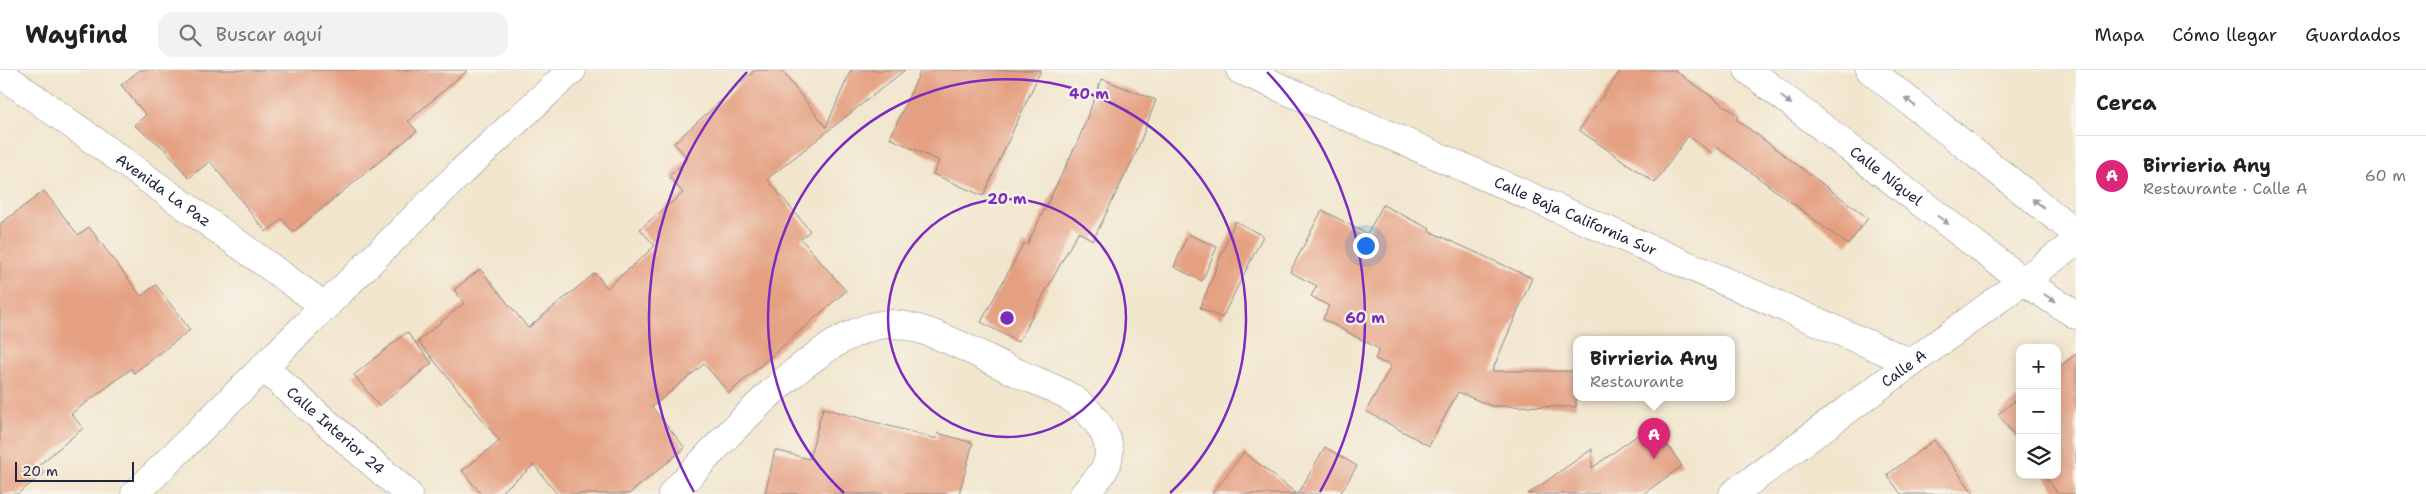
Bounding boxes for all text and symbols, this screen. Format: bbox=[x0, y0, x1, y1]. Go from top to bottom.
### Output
search box bbox=[158, 12, 508, 57]
text: Wayfind bbox=[25, 19, 128, 51]
icon: search bbox=[176, 21, 204, 49]
text: Buscar aquí bbox=[216, 22, 322, 47]
text: Mapa bbox=[2094, 23, 2144, 47]
text: Cómo llegar bbox=[2172, 23, 2277, 47]
text: Guardados bbox=[2305, 23, 2401, 47]
text: 40 m bbox=[1069, 84, 1109, 104]
text: Cerca bbox=[2096, 89, 2157, 117]
one-way arrow bbox=[1779, 94, 1792, 105]
one-way arrow bbox=[1903, 97, 1917, 107]
street label: Calle Níquel bbox=[1846, 142, 1927, 210]
street label: Avenida La Paz bbox=[112, 149, 215, 231]
text: Birrieria Any bbox=[2143, 153, 2271, 178]
text: A bbox=[2106, 165, 2118, 186]
text: 60 m bbox=[2365, 165, 2406, 186]
street label: Calle Baja California Sur bbox=[1491, 172, 1660, 261]
text: Restaurante · Calle A bbox=[2143, 178, 2308, 199]
text: 20 m bbox=[987, 189, 1027, 209]
one-way arrow bbox=[2032, 197, 2045, 208]
one-way arrow bbox=[1936, 214, 1949, 225]
your location bbox=[1353, 233, 1379, 259]
one-way arrow bbox=[2043, 293, 2056, 303]
text: 60 m bbox=[1345, 308, 1385, 328]
centre of rings bbox=[998, 309, 1016, 327]
popup bbox=[1573, 336, 1735, 401]
map controls bbox=[2016, 344, 2061, 479]
button: + bbox=[2016, 344, 2061, 389]
street label: Calle A bbox=[1877, 345, 1931, 392]
text: Birrieria Any bbox=[1590, 346, 1718, 371]
text: Restaurante bbox=[1590, 371, 1684, 392]
street label: Calle Interior 24 bbox=[282, 382, 389, 479]
button: − bbox=[2016, 389, 2061, 434]
pin: A bbox=[1638, 418, 1670, 459]
button: layers bbox=[2016, 434, 2061, 479]
scale bar bbox=[15, 459, 134, 482]
text: 20 m bbox=[22, 462, 58, 480]

